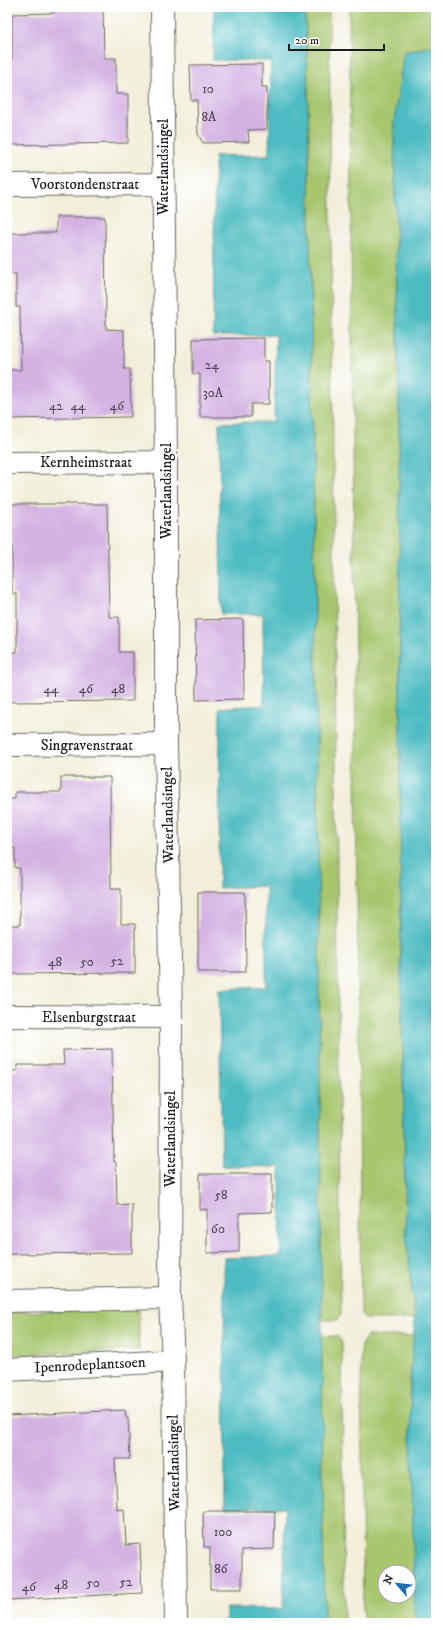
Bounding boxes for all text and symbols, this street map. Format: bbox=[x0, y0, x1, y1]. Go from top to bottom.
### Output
scale bar bbox=[289, 26, 384, 52]
text: 20 m bbox=[295, 33, 319, 48]
house number: 10 bbox=[202, 81, 214, 97]
house number: 8A bbox=[202, 109, 217, 125]
street label: Waterlandsingel bbox=[154, 118, 173, 216]
street label: Voorstondenstraat bbox=[30, 175, 139, 194]
house number: 24 bbox=[205, 357, 219, 373]
house number: 30A bbox=[203, 385, 224, 401]
house number: 42 bbox=[49, 398, 64, 414]
house number: 44 bbox=[71, 398, 86, 414]
house number: 46 bbox=[110, 398, 125, 414]
street label: Waterlandsingel bbox=[157, 442, 176, 540]
street label: Kernheimstraat bbox=[40, 453, 132, 472]
house number: 44 bbox=[44, 681, 59, 697]
house number: 46 bbox=[79, 681, 94, 697]
house number: 48 bbox=[111, 681, 125, 697]
street label: Singravenstraat bbox=[41, 736, 133, 755]
street label: Waterlandsingel bbox=[158, 766, 178, 864]
house number: 52 bbox=[111, 953, 124, 969]
house number: 48 bbox=[48, 954, 62, 970]
house number: 50 bbox=[80, 954, 94, 970]
street label: Elsenburgstraat bbox=[42, 1008, 136, 1027]
street label: Waterlandsingel bbox=[161, 1090, 180, 1188]
house number: 58 bbox=[215, 1187, 227, 1203]
house number: 60 bbox=[211, 1221, 225, 1237]
street label: Ipenrodeplantsoen bbox=[34, 1353, 146, 1377]
street label: Waterlandsingel bbox=[164, 1414, 184, 1512]
house number: 100 bbox=[214, 1524, 232, 1540]
house number: 86 bbox=[214, 1561, 229, 1577]
north arrow bbox=[377, 1564, 417, 1604]
text: N bbox=[381, 1573, 397, 1587]
house number: 52 bbox=[120, 1574, 133, 1590]
house number: 50 bbox=[86, 1575, 100, 1591]
house number: 48 bbox=[54, 1577, 68, 1593]
house number: 46 bbox=[22, 1579, 37, 1595]

